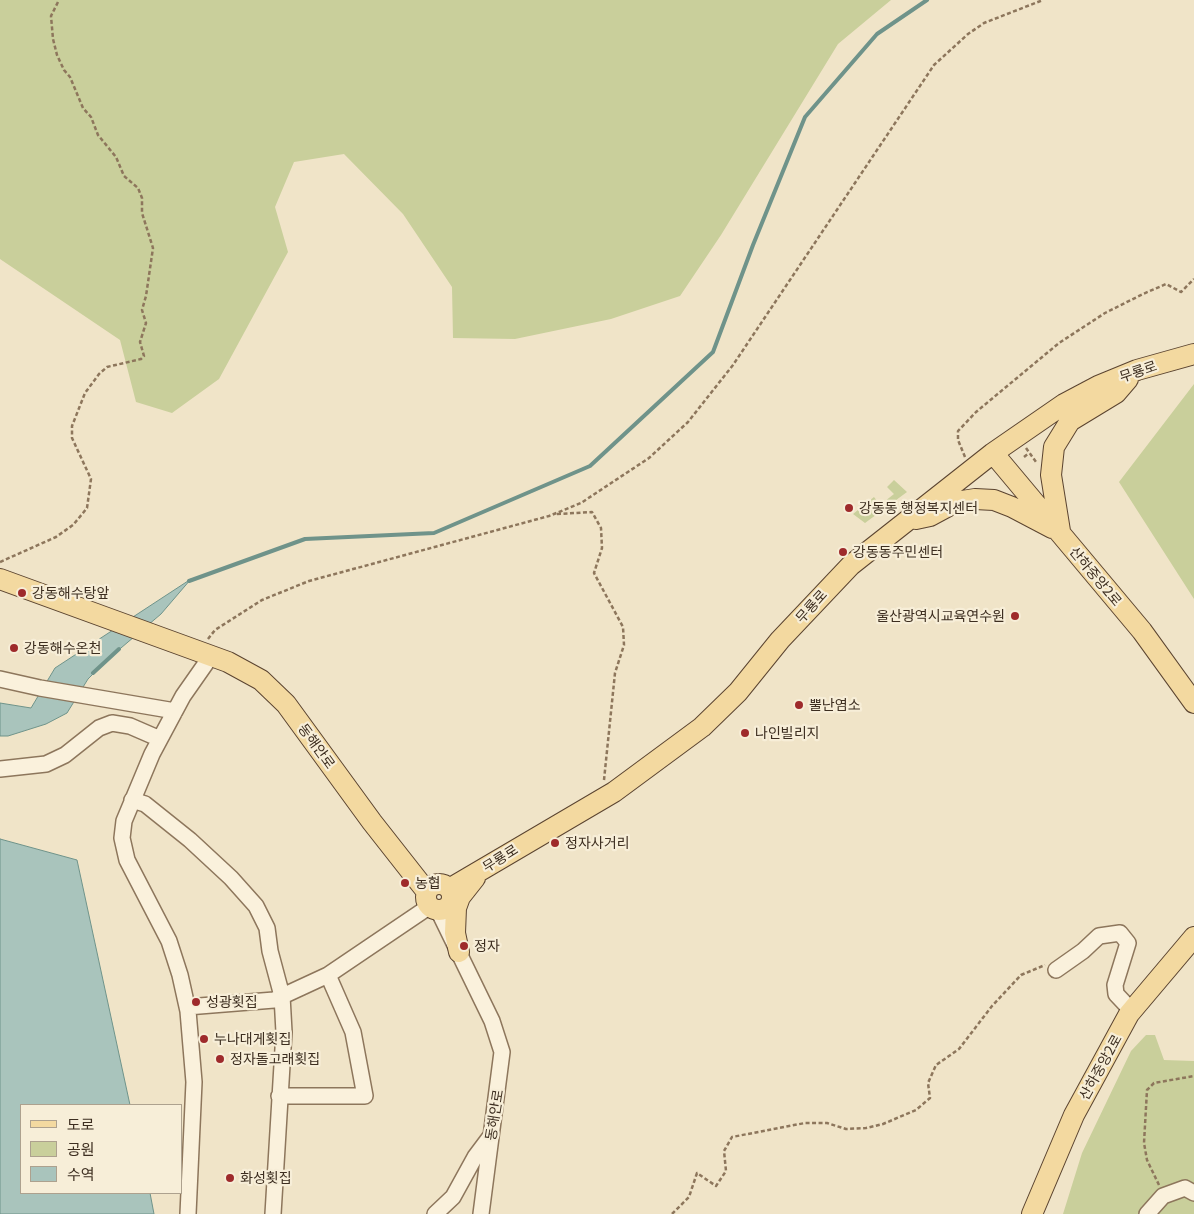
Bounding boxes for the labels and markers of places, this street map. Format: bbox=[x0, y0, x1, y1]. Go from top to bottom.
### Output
place label: 강동동 행정복지센터 bbox=[859, 500, 978, 516]
marker: 강동동 행정복지센터 bbox=[843, 502, 855, 514]
place label: 강동동주민센터 bbox=[853, 544, 943, 560]
marker: 강동동주민센터 bbox=[837, 546, 849, 558]
place label: 강동해수탕앞 bbox=[32, 585, 109, 601]
marker: 강동해수탕앞 bbox=[16, 587, 28, 599]
place label: 울산광역시교육연수원 bbox=[876, 608, 1005, 624]
marker: 울산광역시교육연수원 bbox=[1009, 610, 1021, 622]
place label: 강동해수온천 bbox=[24, 640, 101, 656]
marker: 강동해수온천 bbox=[8, 642, 20, 654]
place label: 뿔난염소 bbox=[809, 697, 861, 713]
marker: 뿔난염소 bbox=[793, 699, 805, 711]
place label: 나인빌리지 bbox=[755, 725, 819, 741]
marker: 나인빌리지 bbox=[739, 727, 751, 739]
place label: 정자사거리 bbox=[565, 835, 629, 851]
marker: 정자사거리 bbox=[549, 837, 561, 849]
place label: 농협 bbox=[415, 875, 441, 891]
marker: 농협 bbox=[399, 877, 411, 889]
place label: 정자 bbox=[474, 938, 500, 954]
marker: 정자 bbox=[458, 940, 470, 952]
place label: 성광횟집 bbox=[206, 994, 258, 1010]
marker: 성광횟집 bbox=[190, 996, 202, 1008]
place label: 누나대게횟집 bbox=[214, 1031, 291, 1047]
marker: 누나대게횟집 bbox=[198, 1033, 210, 1045]
place label: 정자돌고래횟집 bbox=[230, 1051, 320, 1067]
marker: 정자돌고래횟집 bbox=[214, 1053, 226, 1065]
place label: 화성횟집 bbox=[240, 1170, 292, 1186]
marker: 화성횟집 bbox=[224, 1172, 236, 1184]

